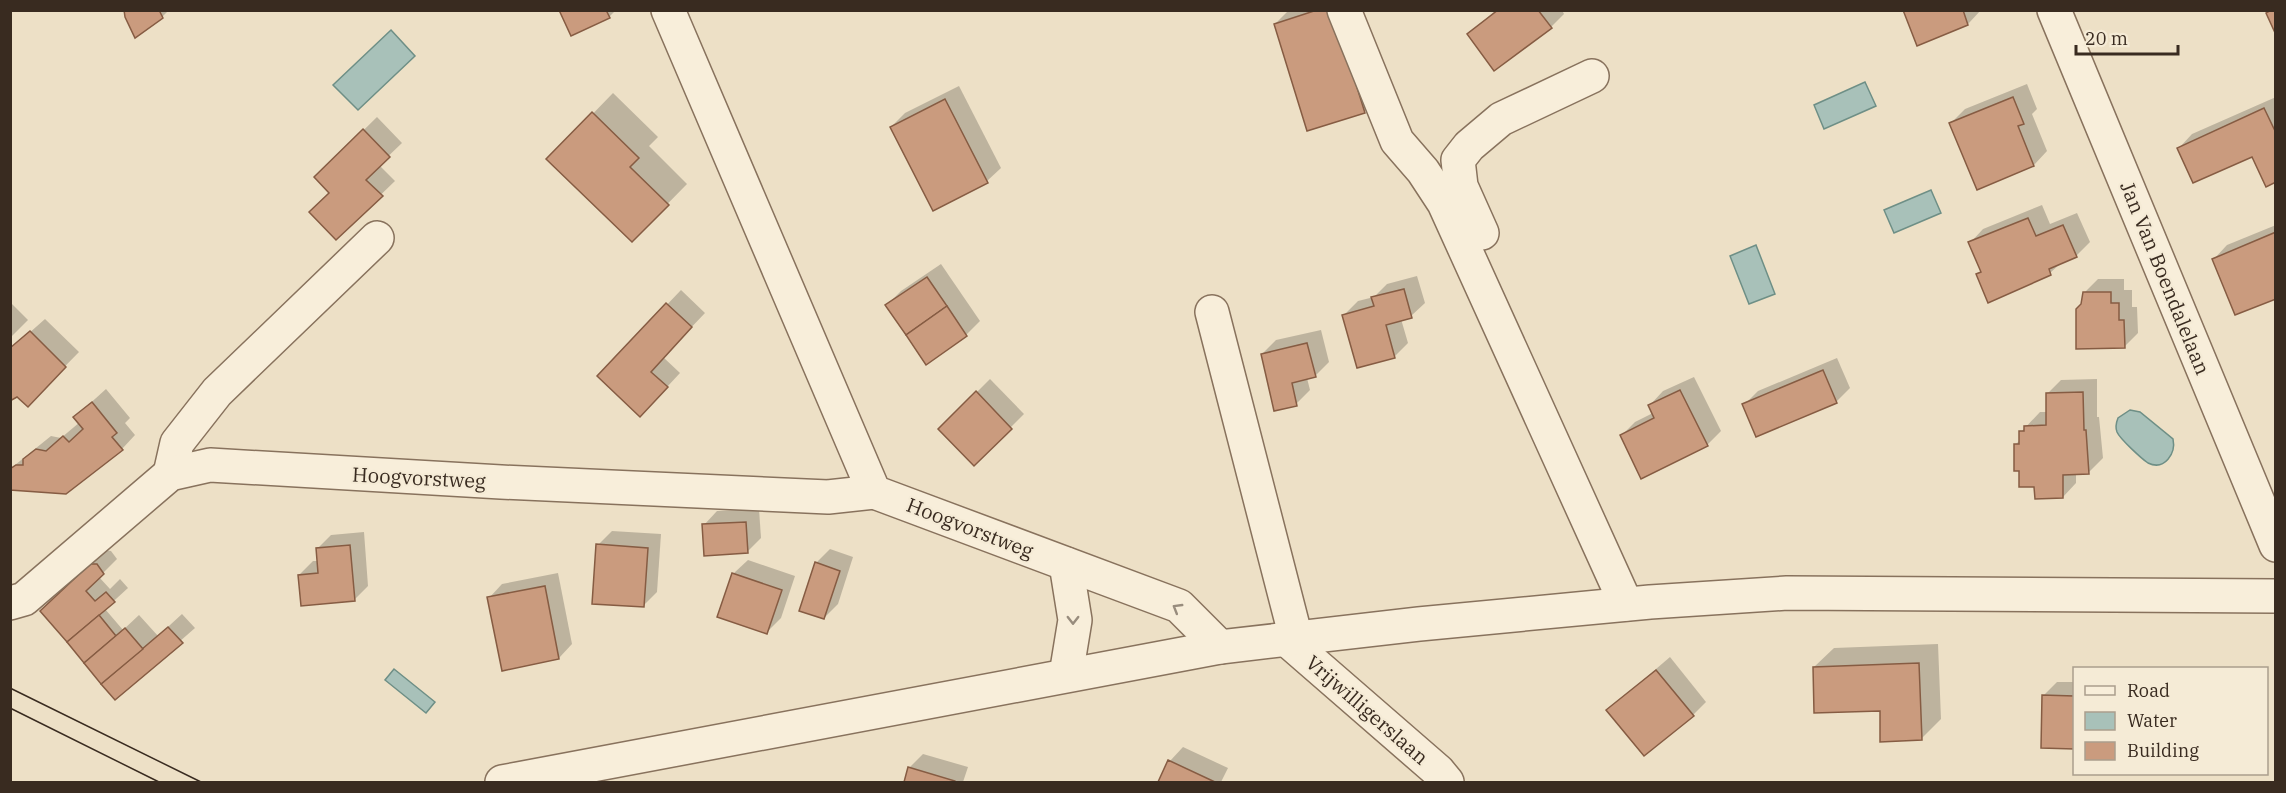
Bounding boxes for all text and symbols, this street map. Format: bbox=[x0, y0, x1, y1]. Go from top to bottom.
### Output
scale bar bbox=[2076, 18, 2178, 56]
text: 20 m bbox=[2085, 27, 2128, 50]
street label: Jan Van Boendalelaan bbox=[2114, 177, 2217, 379]
street label: Hoogvorstweg bbox=[351, 461, 487, 494]
street label: Hoogvorstweg bbox=[903, 491, 1038, 564]
one-way arrow bbox=[1173, 603, 1183, 615]
one-way arrow bbox=[1067, 615, 1079, 624]
street label: Vrijwilligerslaan bbox=[1300, 649, 1435, 771]
legend bbox=[2073, 667, 2268, 775]
text: Road bbox=[2127, 679, 2170, 702]
text: Water bbox=[2127, 709, 2177, 732]
text: Building bbox=[2127, 739, 2199, 762]

